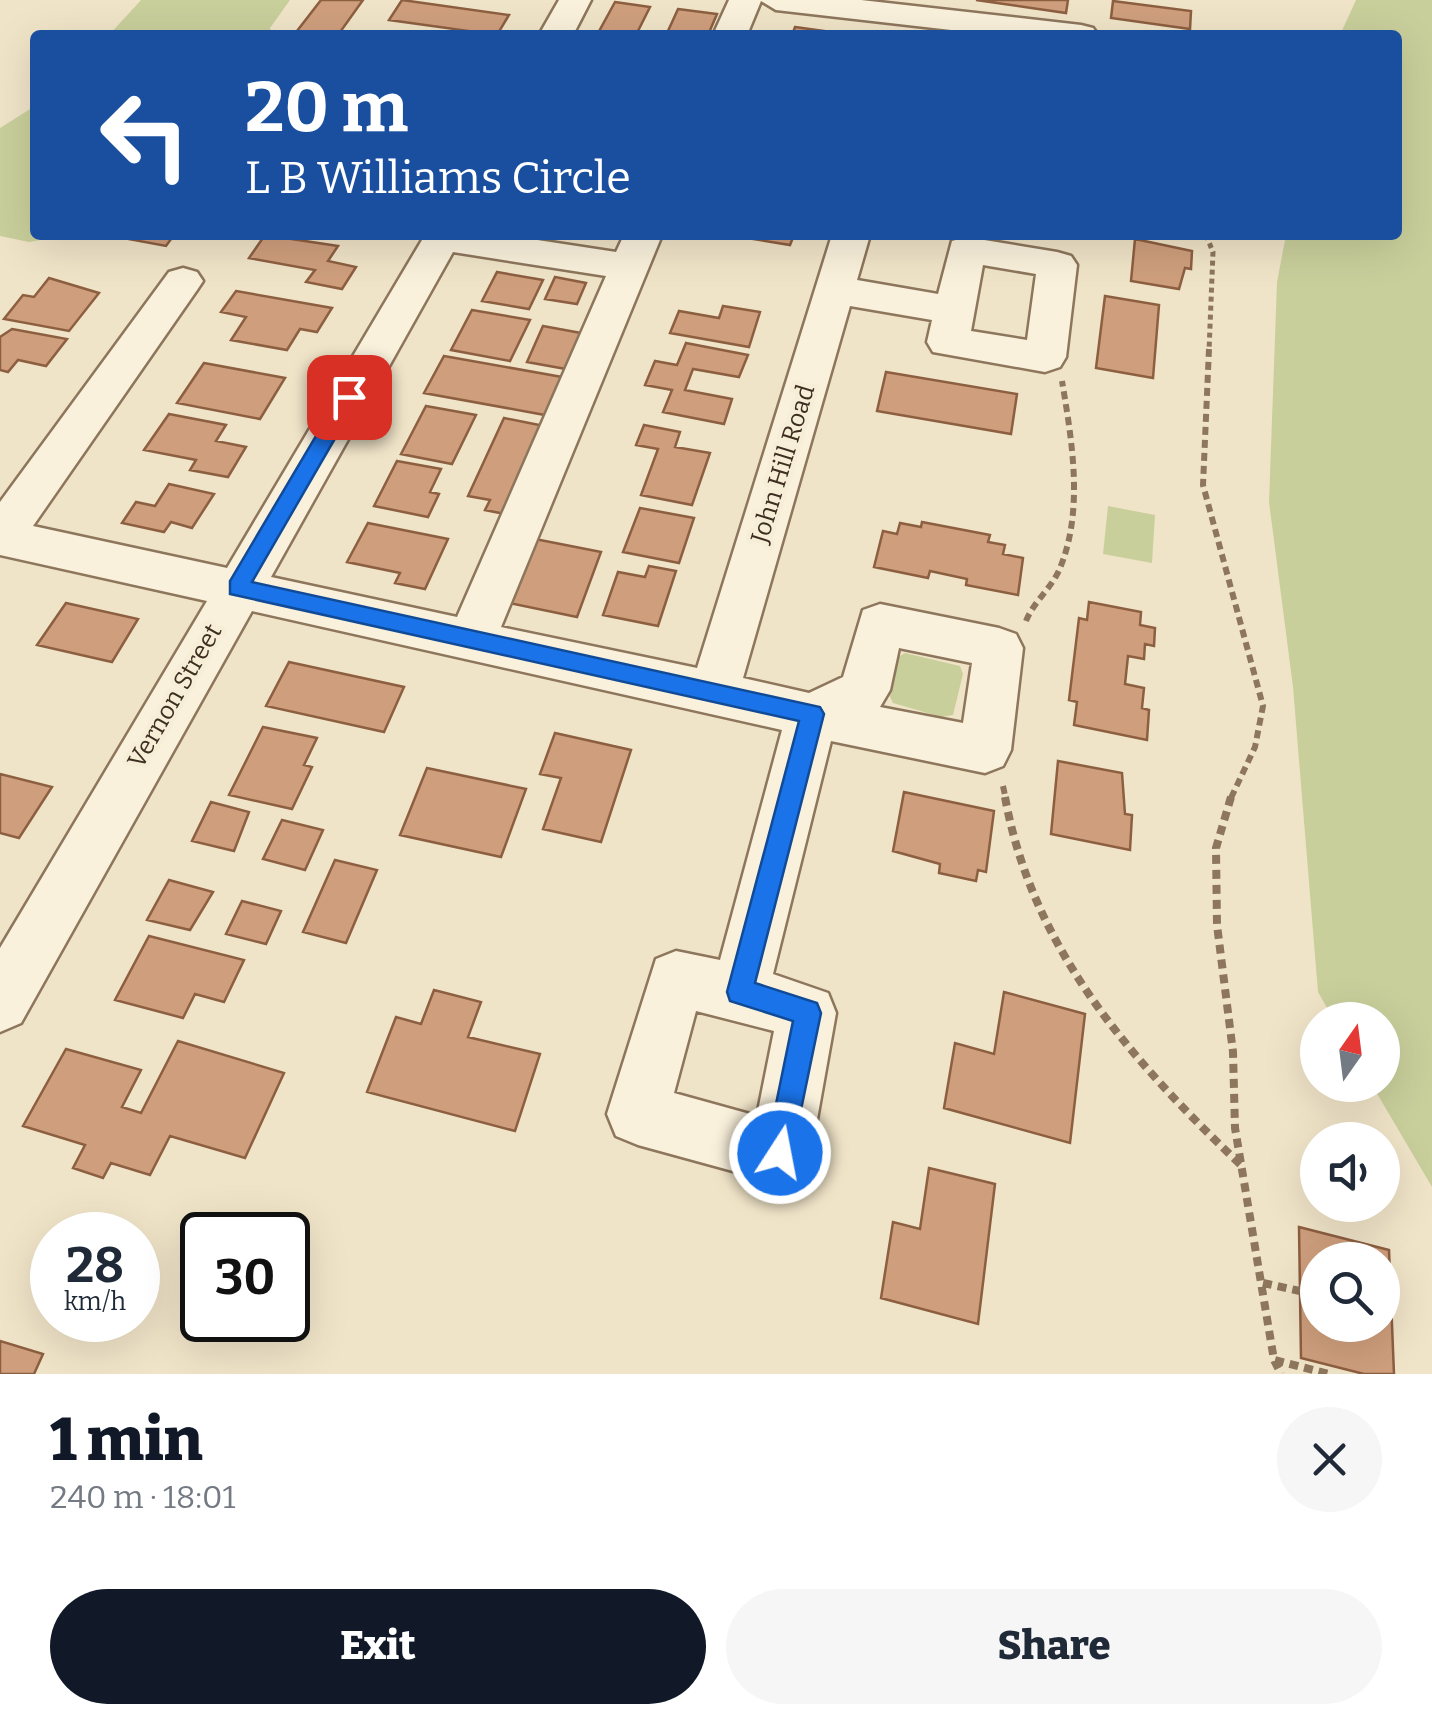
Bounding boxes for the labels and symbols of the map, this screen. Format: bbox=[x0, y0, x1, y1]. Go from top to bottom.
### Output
pin bbox=[307, 355, 392, 440]
street label: John Hill Road bbox=[744, 381, 821, 548]
street label: Vernon Street bbox=[122, 619, 228, 773]
north arrow bbox=[1300, 1002, 1400, 1102]
position arrow bbox=[728, 1101, 832, 1205]
speed limit sign: 30 bbox=[180, 1212, 310, 1342]

